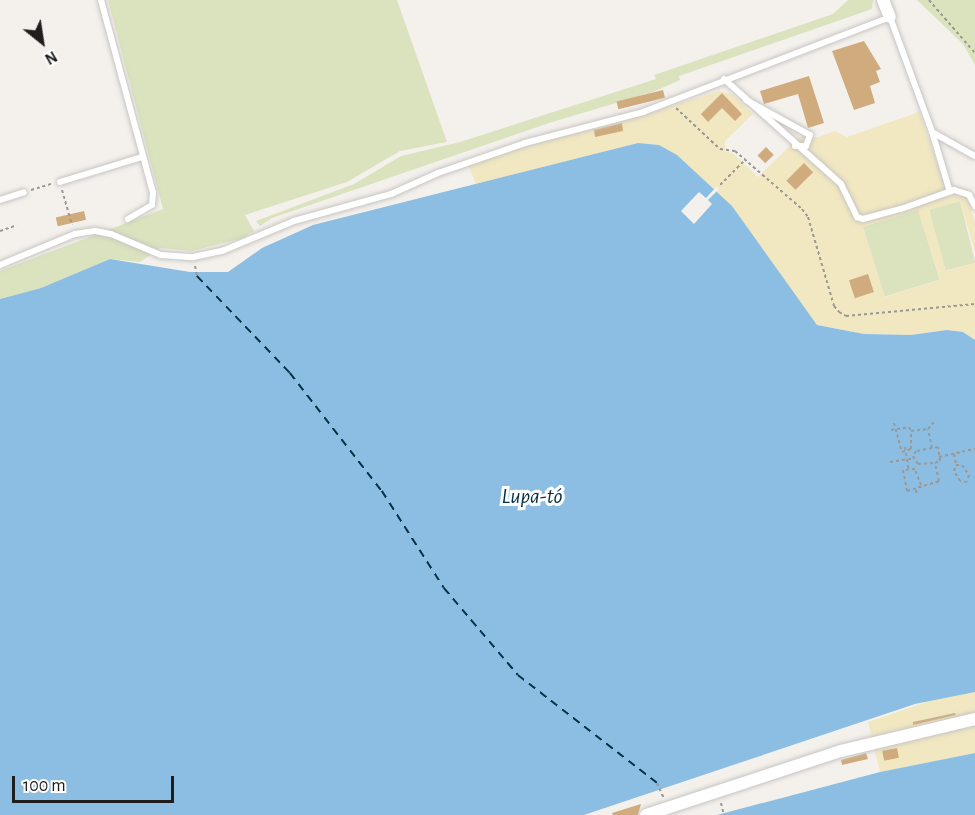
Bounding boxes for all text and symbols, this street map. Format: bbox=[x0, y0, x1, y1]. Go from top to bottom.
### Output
north arrow bbox=[12, 12, 72, 72]
text: N bbox=[42, 48, 60, 67]
water label: Lupa-tó bbox=[501, 484, 563, 510]
scale bar bbox=[15, 764, 177, 802]
text: 100 m bbox=[23, 777, 66, 795]

